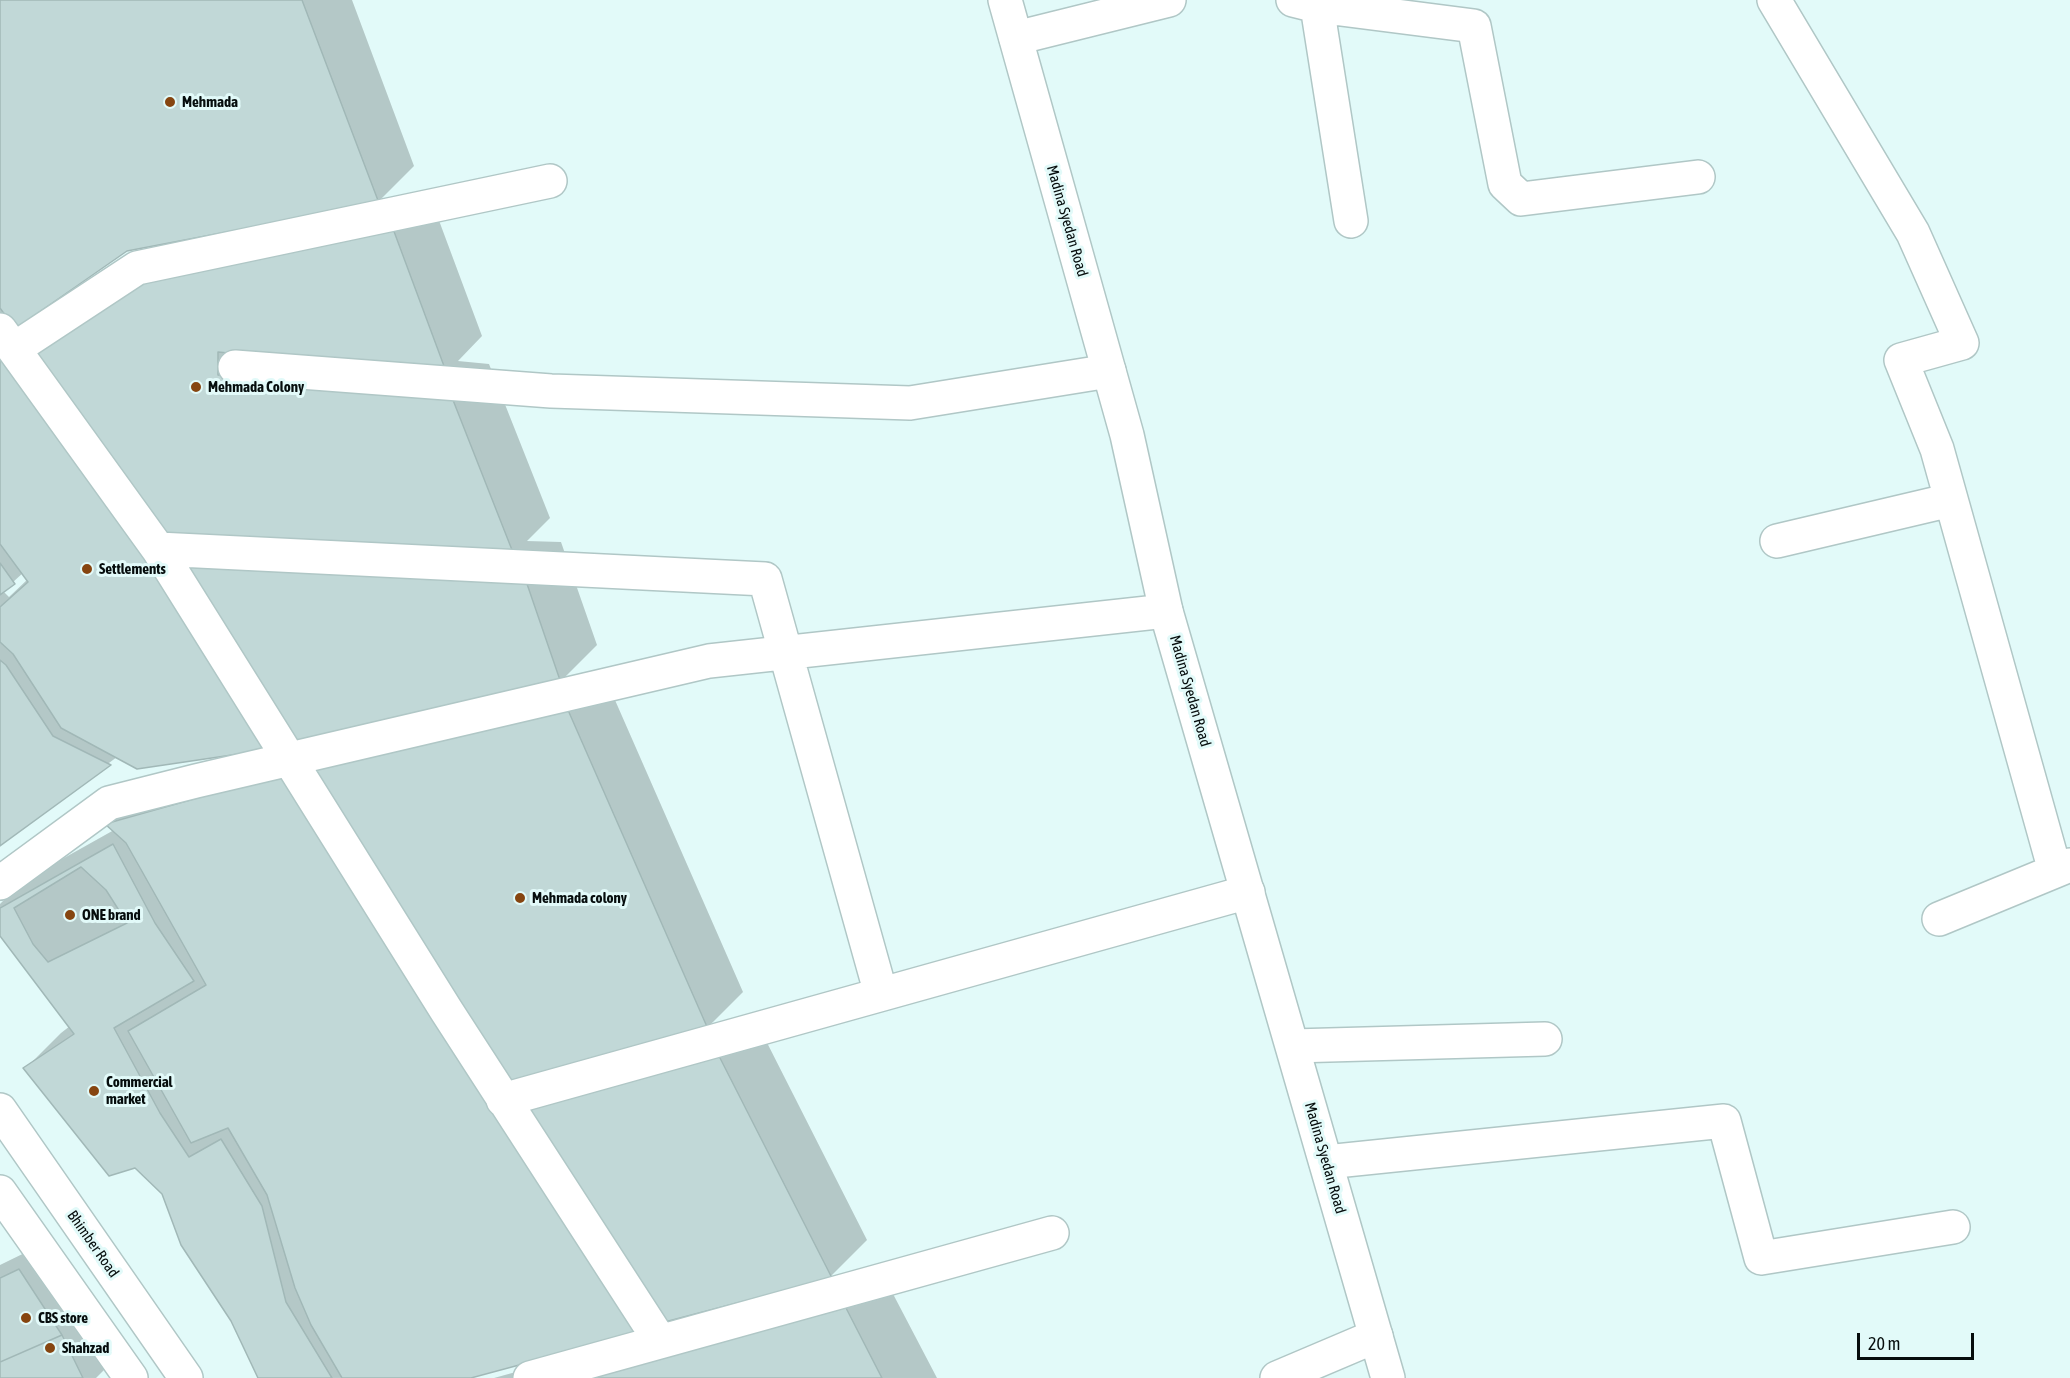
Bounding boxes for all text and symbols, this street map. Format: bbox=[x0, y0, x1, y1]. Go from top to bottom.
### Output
place label: Mehmada bbox=[182, 93, 238, 111]
marker: Mehmada bbox=[163, 95, 177, 109]
street label: Madina Syedan Road bbox=[1043, 163, 1091, 279]
place label: Mehmada Colony bbox=[208, 378, 304, 396]
marker: Mehmada Colony bbox=[189, 380, 203, 394]
place label: Settlements bbox=[99, 560, 166, 578]
marker: Settlements bbox=[80, 562, 94, 576]
street label: Madina Syedan Road bbox=[1166, 633, 1214, 749]
place label: Mehmada colony bbox=[532, 889, 627, 907]
marker: Mehmada colony bbox=[513, 891, 527, 905]
place label: ONE brand bbox=[82, 906, 141, 924]
marker: ONE brand bbox=[63, 908, 77, 922]
place label: Commercial market bbox=[106, 1073, 173, 1108]
marker: Commercial market bbox=[87, 1084, 101, 1098]
street label: Madina Syedan Road bbox=[1301, 1100, 1349, 1216]
street label: Bhimber Road bbox=[63, 1207, 123, 1281]
place label: CBS store bbox=[38, 1309, 88, 1327]
marker: CBS store bbox=[19, 1311, 33, 1325]
scale bar bbox=[1860, 1321, 1977, 1359]
text: 20 m bbox=[1868, 1333, 1900, 1354]
place label: Shahzad bbox=[62, 1339, 109, 1357]
marker: Shahzad bbox=[43, 1341, 57, 1355]

